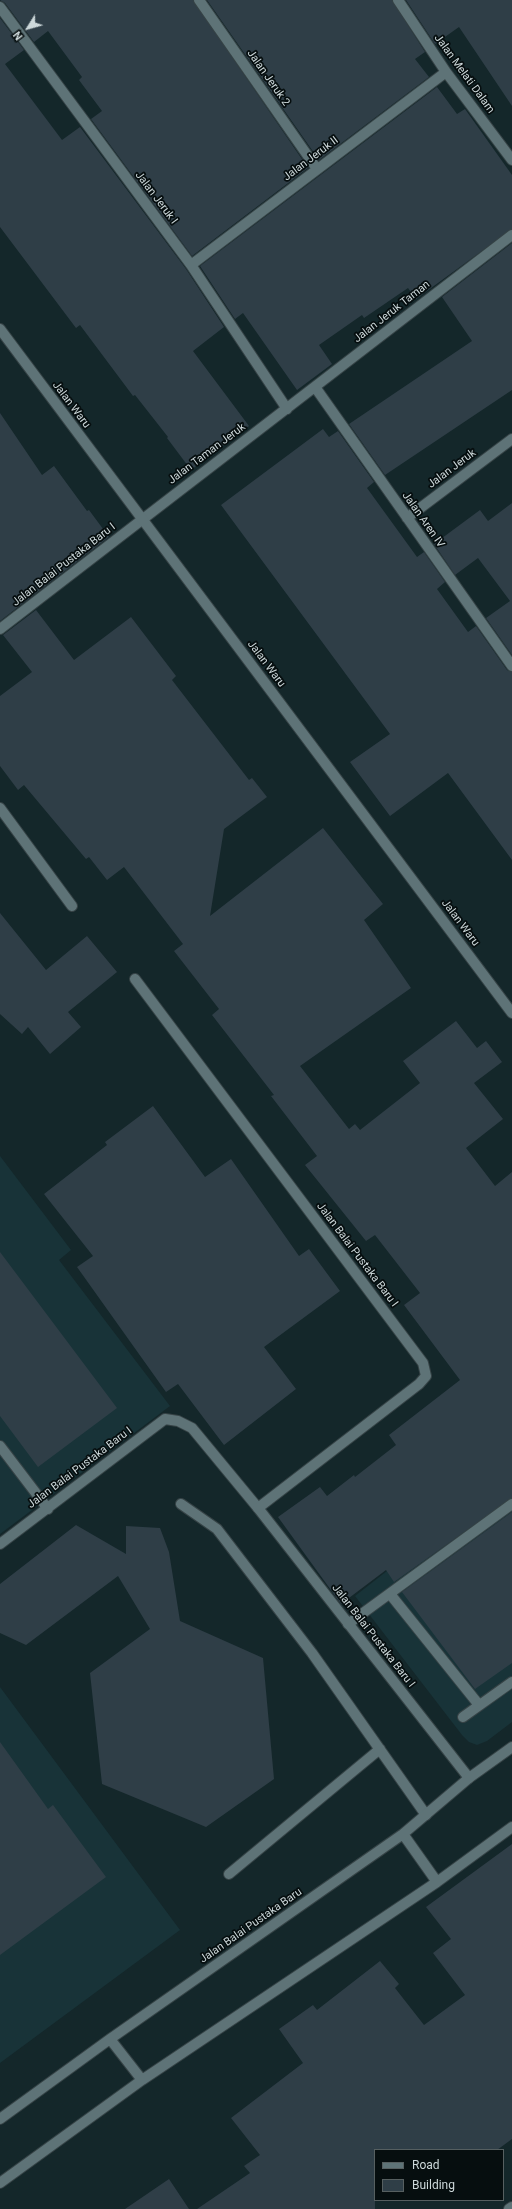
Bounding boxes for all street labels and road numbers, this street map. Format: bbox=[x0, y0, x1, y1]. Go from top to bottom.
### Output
street label: Jalan Melati Dalam bbox=[431, 32, 497, 116]
street label: Jalan Jeruk 2 bbox=[244, 47, 292, 109]
street label: Jalan Jeruk II bbox=[281, 134, 341, 184]
street label: Jalan Jeruk I bbox=[132, 169, 180, 227]
street label: Jalan Jeruk Taman bbox=[351, 278, 433, 346]
street label: Jalan Waru bbox=[49, 379, 93, 431]
street label: Jalan Taman Jeruk bbox=[166, 421, 248, 487]
street label: Jalan Jeruk bbox=[425, 447, 479, 491]
street label: Jalan Aren IV bbox=[399, 490, 447, 550]
street label: Jalan Balai Pustaka Baru I bbox=[10, 521, 118, 609]
street label: Jalan Waru bbox=[244, 638, 288, 690]
street label: Jalan Waru bbox=[438, 897, 482, 949]
street label: Jalan Balai Pustaka Baru I bbox=[313, 1200, 401, 1310]
street label: Jalan Balai Pustaka Baru I bbox=[25, 1424, 135, 1512]
street label: Jalan Balai Pustaka Baru I bbox=[329, 1582, 417, 1690]
street label: Jalan Balai Pustaka Baru bbox=[197, 1886, 305, 1966]

